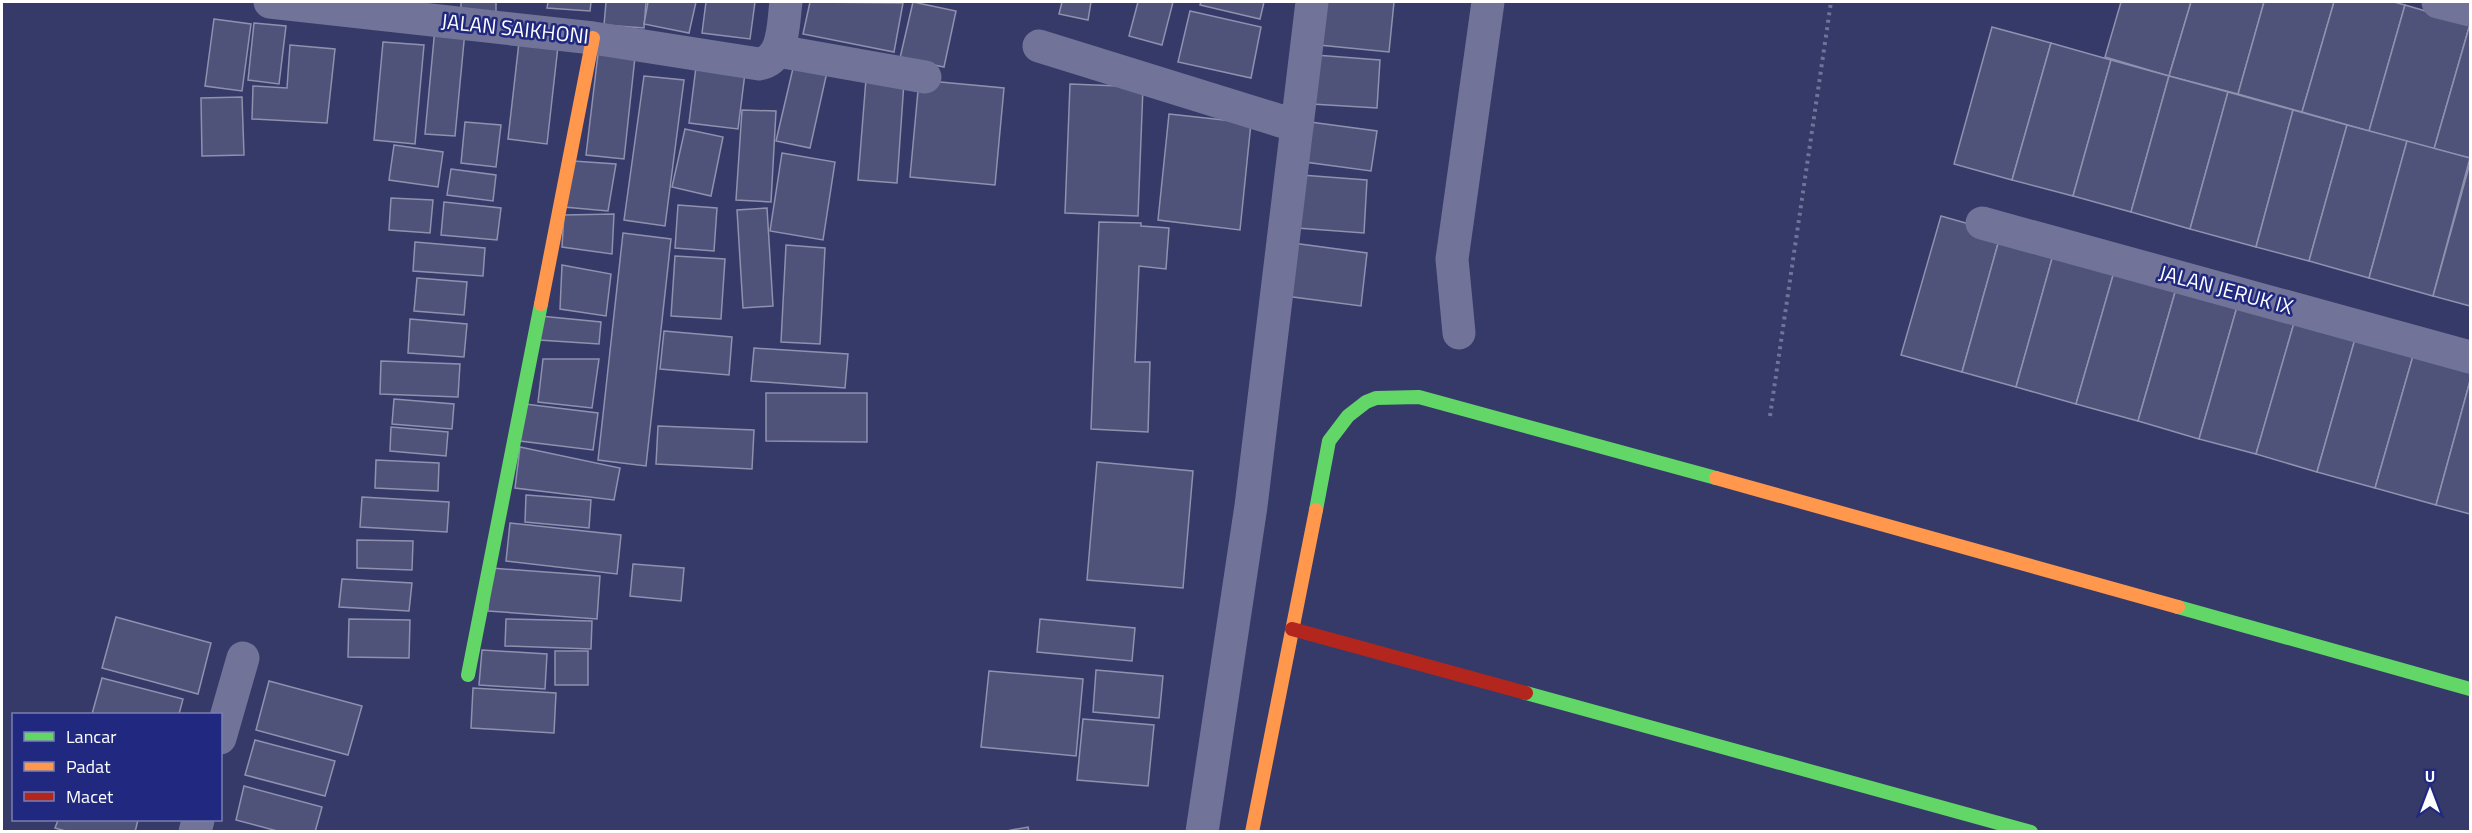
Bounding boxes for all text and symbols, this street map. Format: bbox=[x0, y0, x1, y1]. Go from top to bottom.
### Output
street label: JALAN SAIKHONI bbox=[440, 4, 590, 52]
street label: JALAN JERUK IX bbox=[2156, 256, 2297, 322]
legend bbox=[12, 713, 222, 821]
text: Lancar bbox=[66, 723, 116, 750]
text: Padat bbox=[66, 753, 111, 780]
north arrow bbox=[2400, 761, 2460, 821]
text: U bbox=[2425, 764, 2435, 788]
text: Macet bbox=[66, 783, 114, 810]

